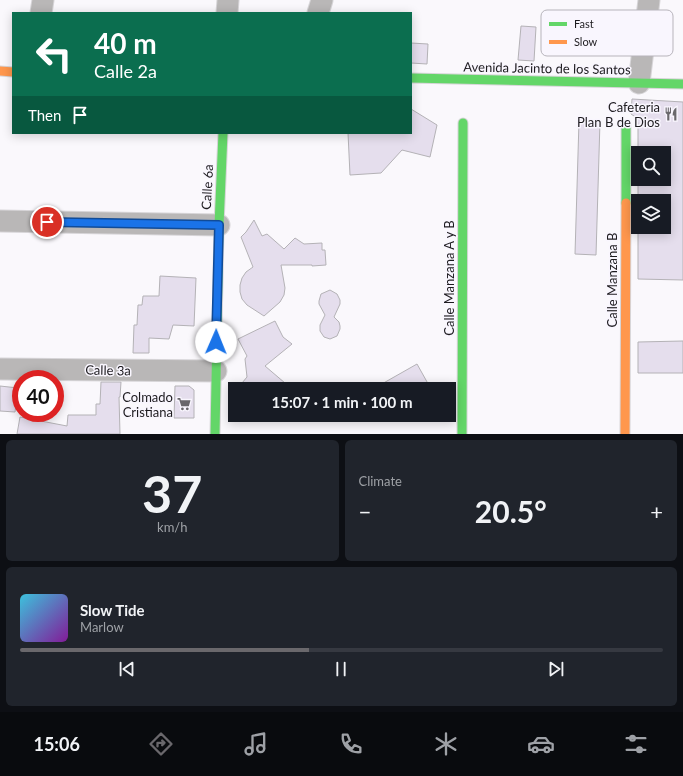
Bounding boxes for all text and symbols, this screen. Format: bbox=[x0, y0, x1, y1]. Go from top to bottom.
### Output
legend bbox=[541, 10, 673, 56]
text: Fast bbox=[574, 17, 594, 30]
text: 40 m bbox=[94, 26, 157, 60]
icon: left bbox=[28, 28, 80, 80]
text: Slow bbox=[574, 35, 598, 48]
street label: Avenida Jacinto de los Santos bbox=[463, 59, 631, 77]
text: Calle 2a bbox=[94, 60, 157, 82]
place label: Cafeteria Plan B de Dios bbox=[577, 99, 660, 130]
icon: arrive bbox=[69, 104, 91, 126]
text: Then bbox=[28, 106, 61, 124]
restaurant icon: Cafeteria Plan B de Dios bbox=[663, 106, 679, 122]
map controls bbox=[631, 146, 671, 234]
button: search bbox=[631, 146, 671, 186]
street label: Calle 6a bbox=[198, 164, 216, 210]
button: layers bbox=[631, 194, 671, 234]
pin bbox=[30, 205, 64, 239]
icon: arrive bbox=[36, 211, 58, 233]
street label: Calle Manzana A y B bbox=[441, 220, 457, 336]
street label: Calle Manzana B bbox=[604, 233, 620, 327]
position arrow bbox=[195, 321, 237, 363]
street label: Calle 3a bbox=[85, 362, 131, 378]
speed limit sign: 40 bbox=[12, 370, 64, 422]
place label: Colmado Cristiana bbox=[122, 389, 173, 420]
text: 15:07 · 1 min · 100 m bbox=[272, 393, 412, 411]
supermarket icon: Colmado Cristiana bbox=[176, 396, 192, 412]
text: 37 bbox=[142, 462, 202, 524]
text: Climate bbox=[359, 473, 402, 489]
text: 20.5° bbox=[475, 493, 547, 529]
text: − bbox=[359, 498, 371, 525]
text: + bbox=[650, 498, 663, 525]
text: km/h bbox=[157, 519, 187, 535]
text: Slow Tide bbox=[80, 601, 145, 619]
text: Marlow bbox=[80, 619, 124, 635]
icon: previous bbox=[116, 658, 138, 680]
icon: pause bbox=[330, 658, 352, 680]
icon: next bbox=[545, 658, 567, 680]
icon: directions bbox=[147, 730, 175, 758]
icon: music bbox=[242, 730, 270, 758]
icon: phone bbox=[337, 730, 365, 758]
icon: climate bbox=[432, 730, 460, 758]
icon: car bbox=[527, 730, 555, 758]
icon: filters bbox=[622, 730, 650, 758]
text: 15:06 bbox=[33, 733, 80, 755]

